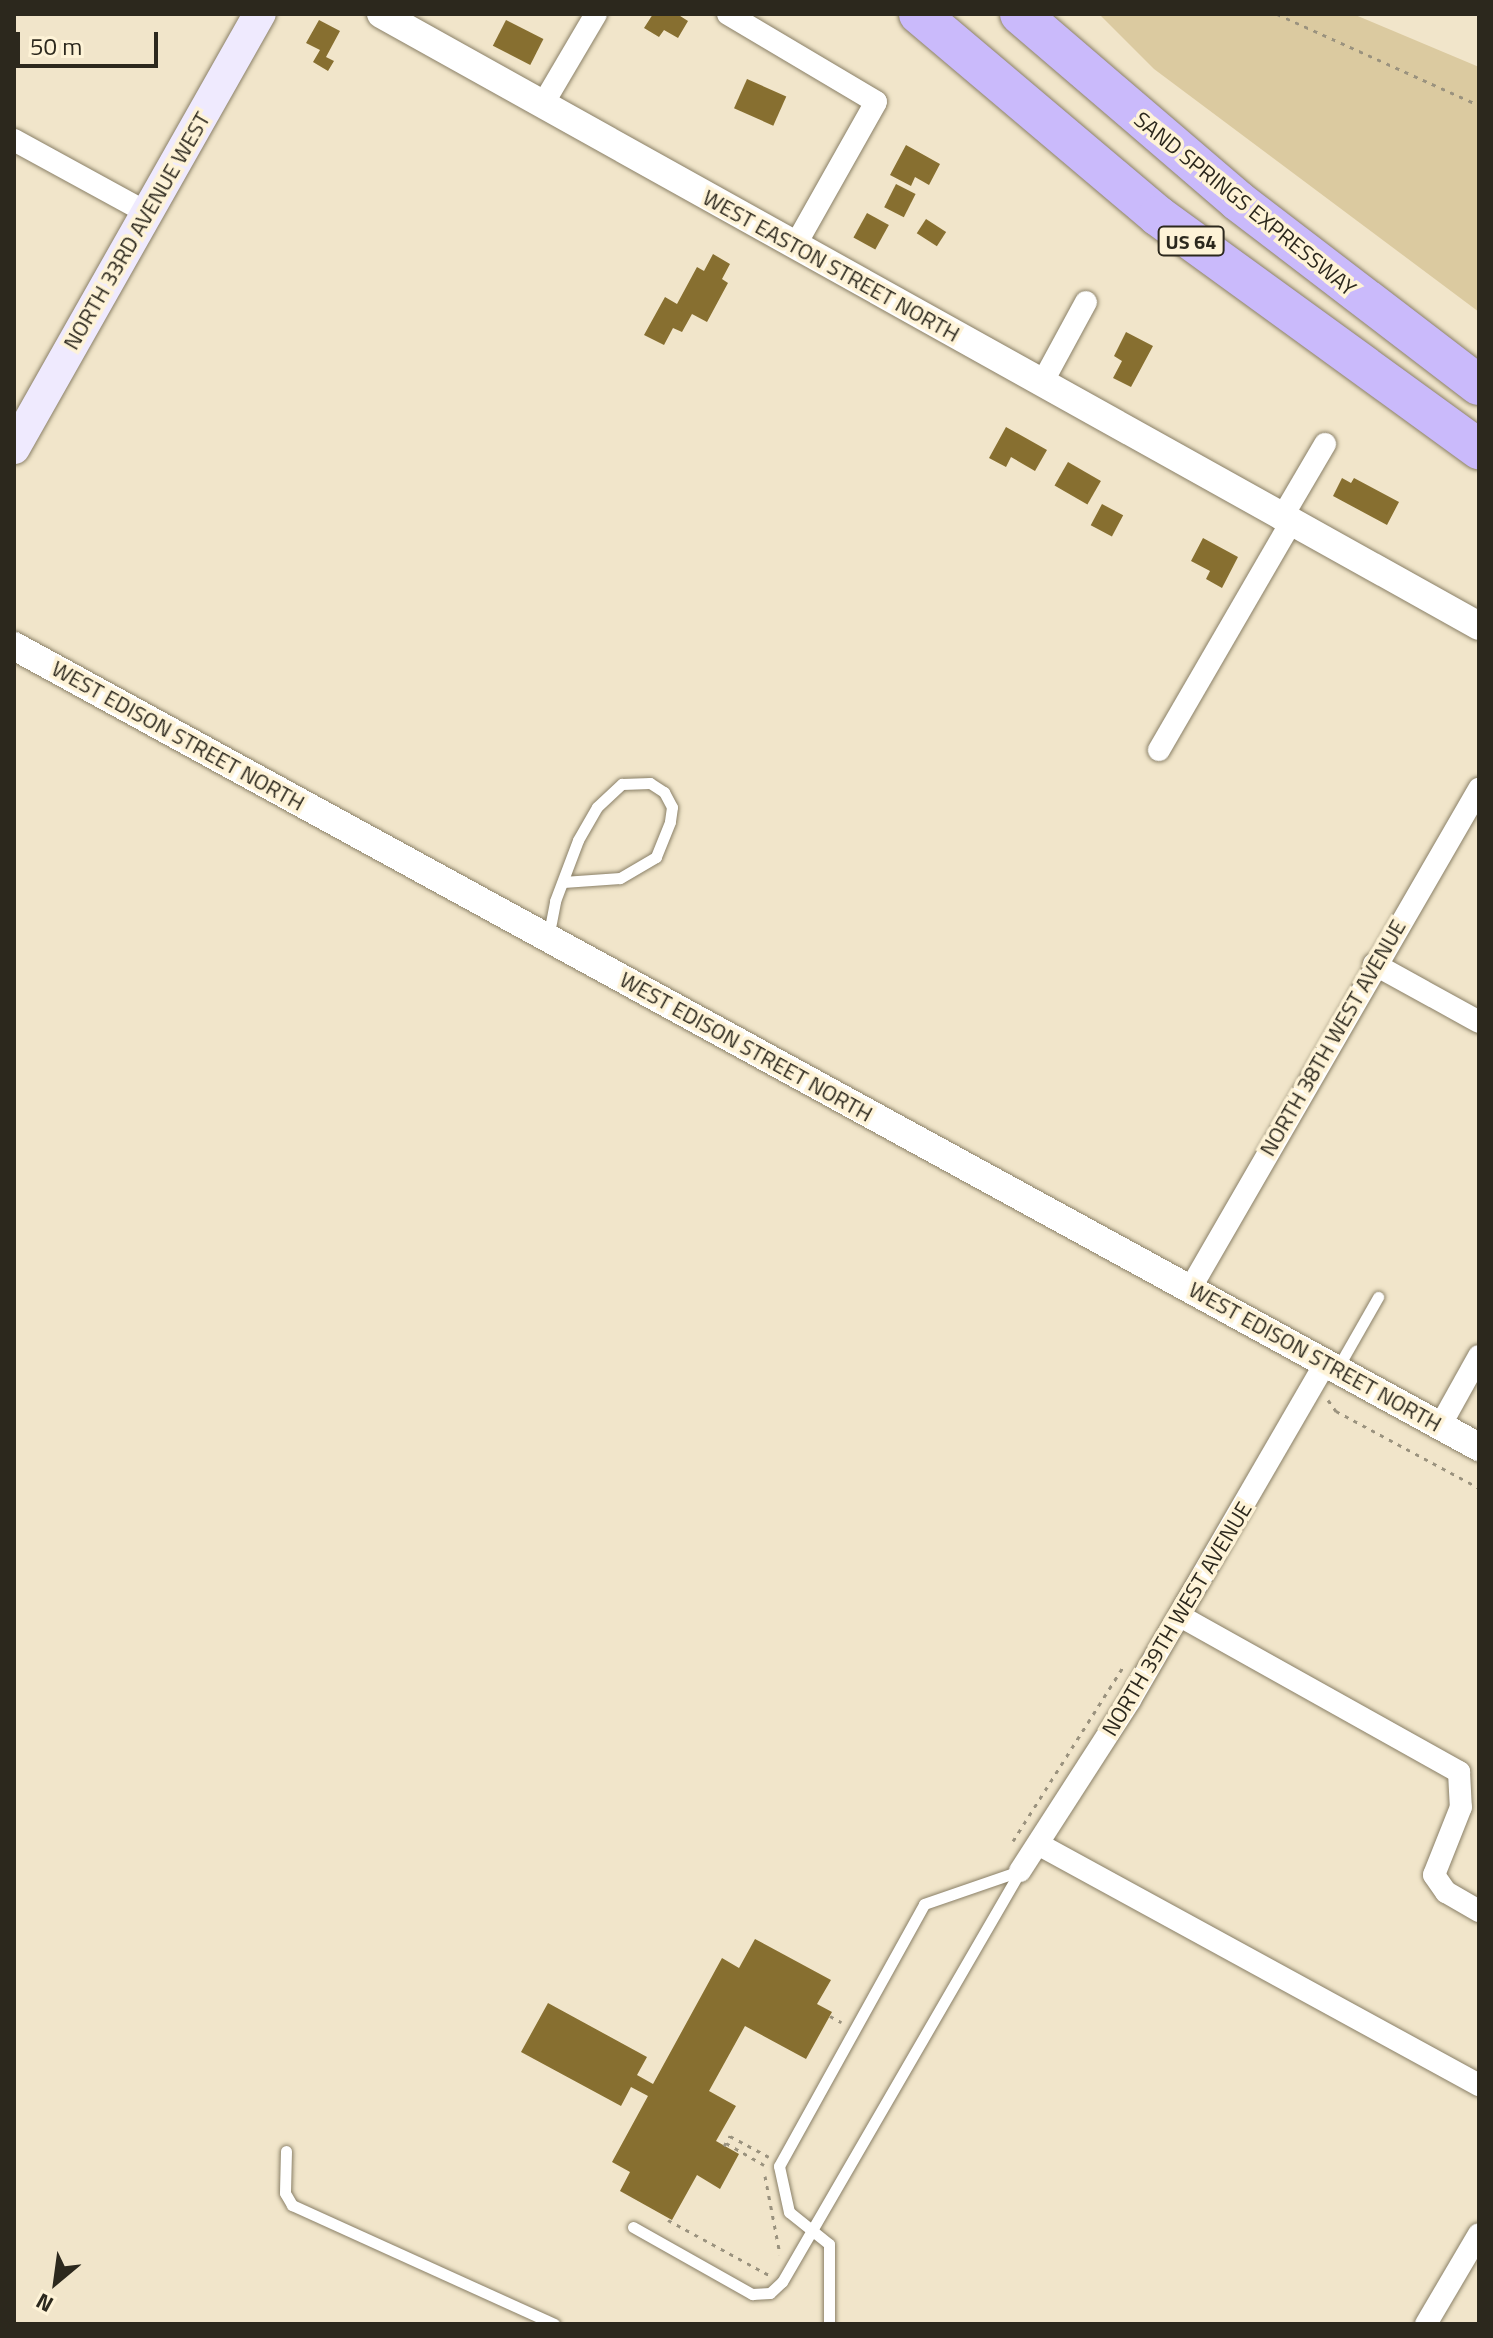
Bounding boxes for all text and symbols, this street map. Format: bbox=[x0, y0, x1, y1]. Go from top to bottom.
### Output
scale bar bbox=[20, 16, 162, 66]
text: 50 m bbox=[30, 28, 82, 64]
street label: SAND SPRINGS EXPRESSWAY bbox=[1129, 106, 1361, 302]
street label: NORTH 33RD AVENUE WEST bbox=[58, 108, 216, 354]
street label: WEST EASTON STREET NORTH bbox=[698, 184, 964, 348]
road number: US 64 bbox=[1157, 225, 1225, 257]
street label: WEST EDISON STREET NORTH bbox=[47, 655, 309, 817]
street label: NORTH 38TH WEST AVENUE bbox=[1254, 915, 1412, 1161]
street label: WEST EDISON STREET NORTH bbox=[615, 966, 877, 1128]
street label: WEST EDISON STREET NORTH bbox=[1184, 1276, 1446, 1438]
street label: NORTH 39TH WEST AVENUE bbox=[1097, 1497, 1257, 1741]
north arrow bbox=[16, 2242, 96, 2322]
text: N bbox=[29, 2284, 59, 2322]

